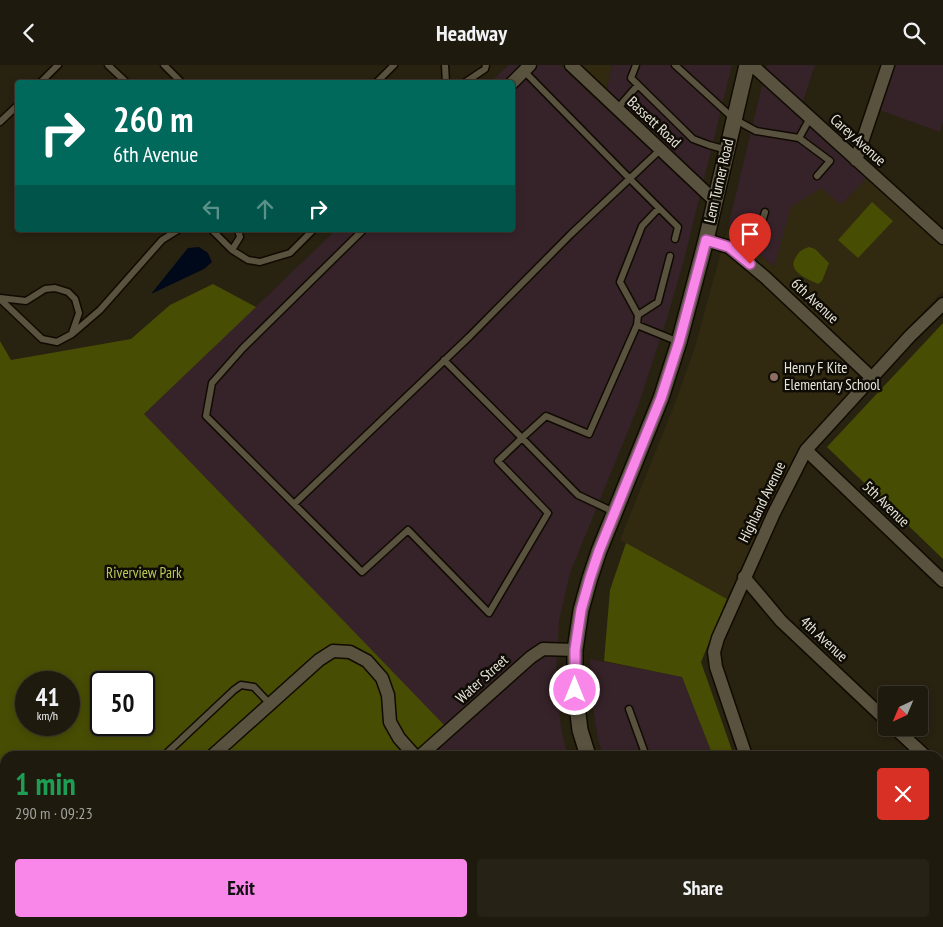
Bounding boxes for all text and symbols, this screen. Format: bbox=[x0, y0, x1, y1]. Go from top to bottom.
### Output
icon: back bbox=[15, 19, 43, 47]
text: Headway bbox=[436, 19, 507, 47]
icon: search bbox=[900, 19, 928, 47]
street label: Bassett Road bbox=[624, 92, 685, 151]
text: 260 m bbox=[113, 96, 194, 142]
icon: right bbox=[30, 100, 95, 165]
street label: Carey Avenue bbox=[826, 110, 890, 170]
street label: Lem Turner Road bbox=[700, 137, 737, 225]
text: 6th Avenue bbox=[113, 140, 198, 168]
icon: left bbox=[198, 195, 226, 223]
icon: ahead bbox=[251, 195, 279, 223]
icon: right bbox=[304, 195, 332, 223]
pin bbox=[729, 213, 771, 264]
icon: arrive bbox=[736, 220, 764, 248]
street label: 6th Avenue bbox=[788, 274, 843, 327]
place label: Henry F Kite Elementary School bbox=[784, 358, 881, 394]
marker: Henry F Kite Elementary School bbox=[768, 371, 780, 383]
street label: Highland Avenue bbox=[734, 458, 789, 545]
street label: 5th Avenue bbox=[859, 477, 914, 531]
park label: Riverview Park bbox=[106, 563, 182, 582]
street label: 4th Avenue bbox=[797, 612, 852, 665]
street label: Water Street bbox=[451, 650, 512, 707]
position arrow bbox=[548, 663, 600, 715]
speed limit sign: 50 bbox=[90, 671, 155, 736]
text: 41 bbox=[36, 681, 59, 713]
north arrow bbox=[878, 686, 928, 736]
map controls bbox=[878, 686, 928, 736]
text: km/h bbox=[37, 708, 58, 723]
text: 1 min bbox=[15, 764, 76, 803]
button: close bbox=[877, 768, 929, 820]
text: 290 m · 09:23 bbox=[15, 803, 93, 823]
button: Exit bbox=[15, 859, 467, 917]
button: Share bbox=[477, 859, 929, 917]

